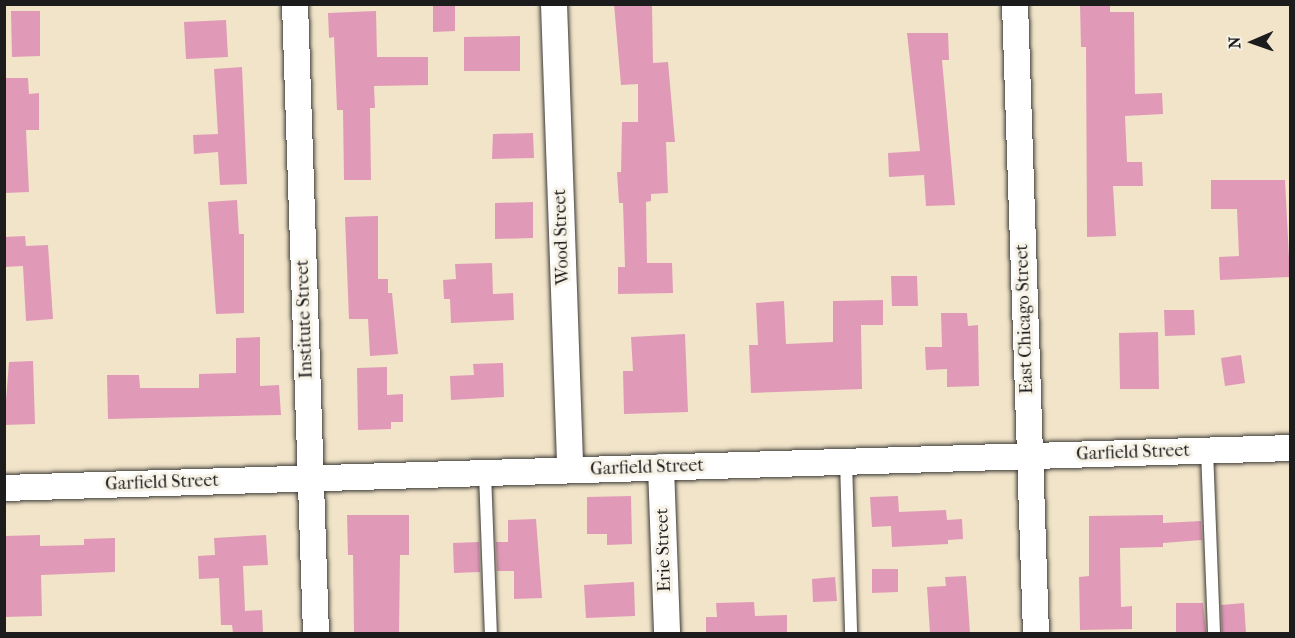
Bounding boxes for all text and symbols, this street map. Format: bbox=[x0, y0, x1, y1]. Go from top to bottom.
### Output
north arrow bbox=[1223, 12, 1283, 72]
text: N bbox=[1225, 36, 1244, 49]
street label: Wood Street bbox=[550, 189, 574, 285]
street label: East Chicago Street bbox=[1012, 244, 1038, 394]
street label: Institute Street bbox=[292, 259, 318, 379]
street label: Garfield Street bbox=[1076, 440, 1190, 466]
street label: Garfield Street bbox=[590, 455, 704, 481]
street label: Garfield Street bbox=[105, 470, 219, 496]
street label: Erie Street bbox=[652, 508, 676, 592]

